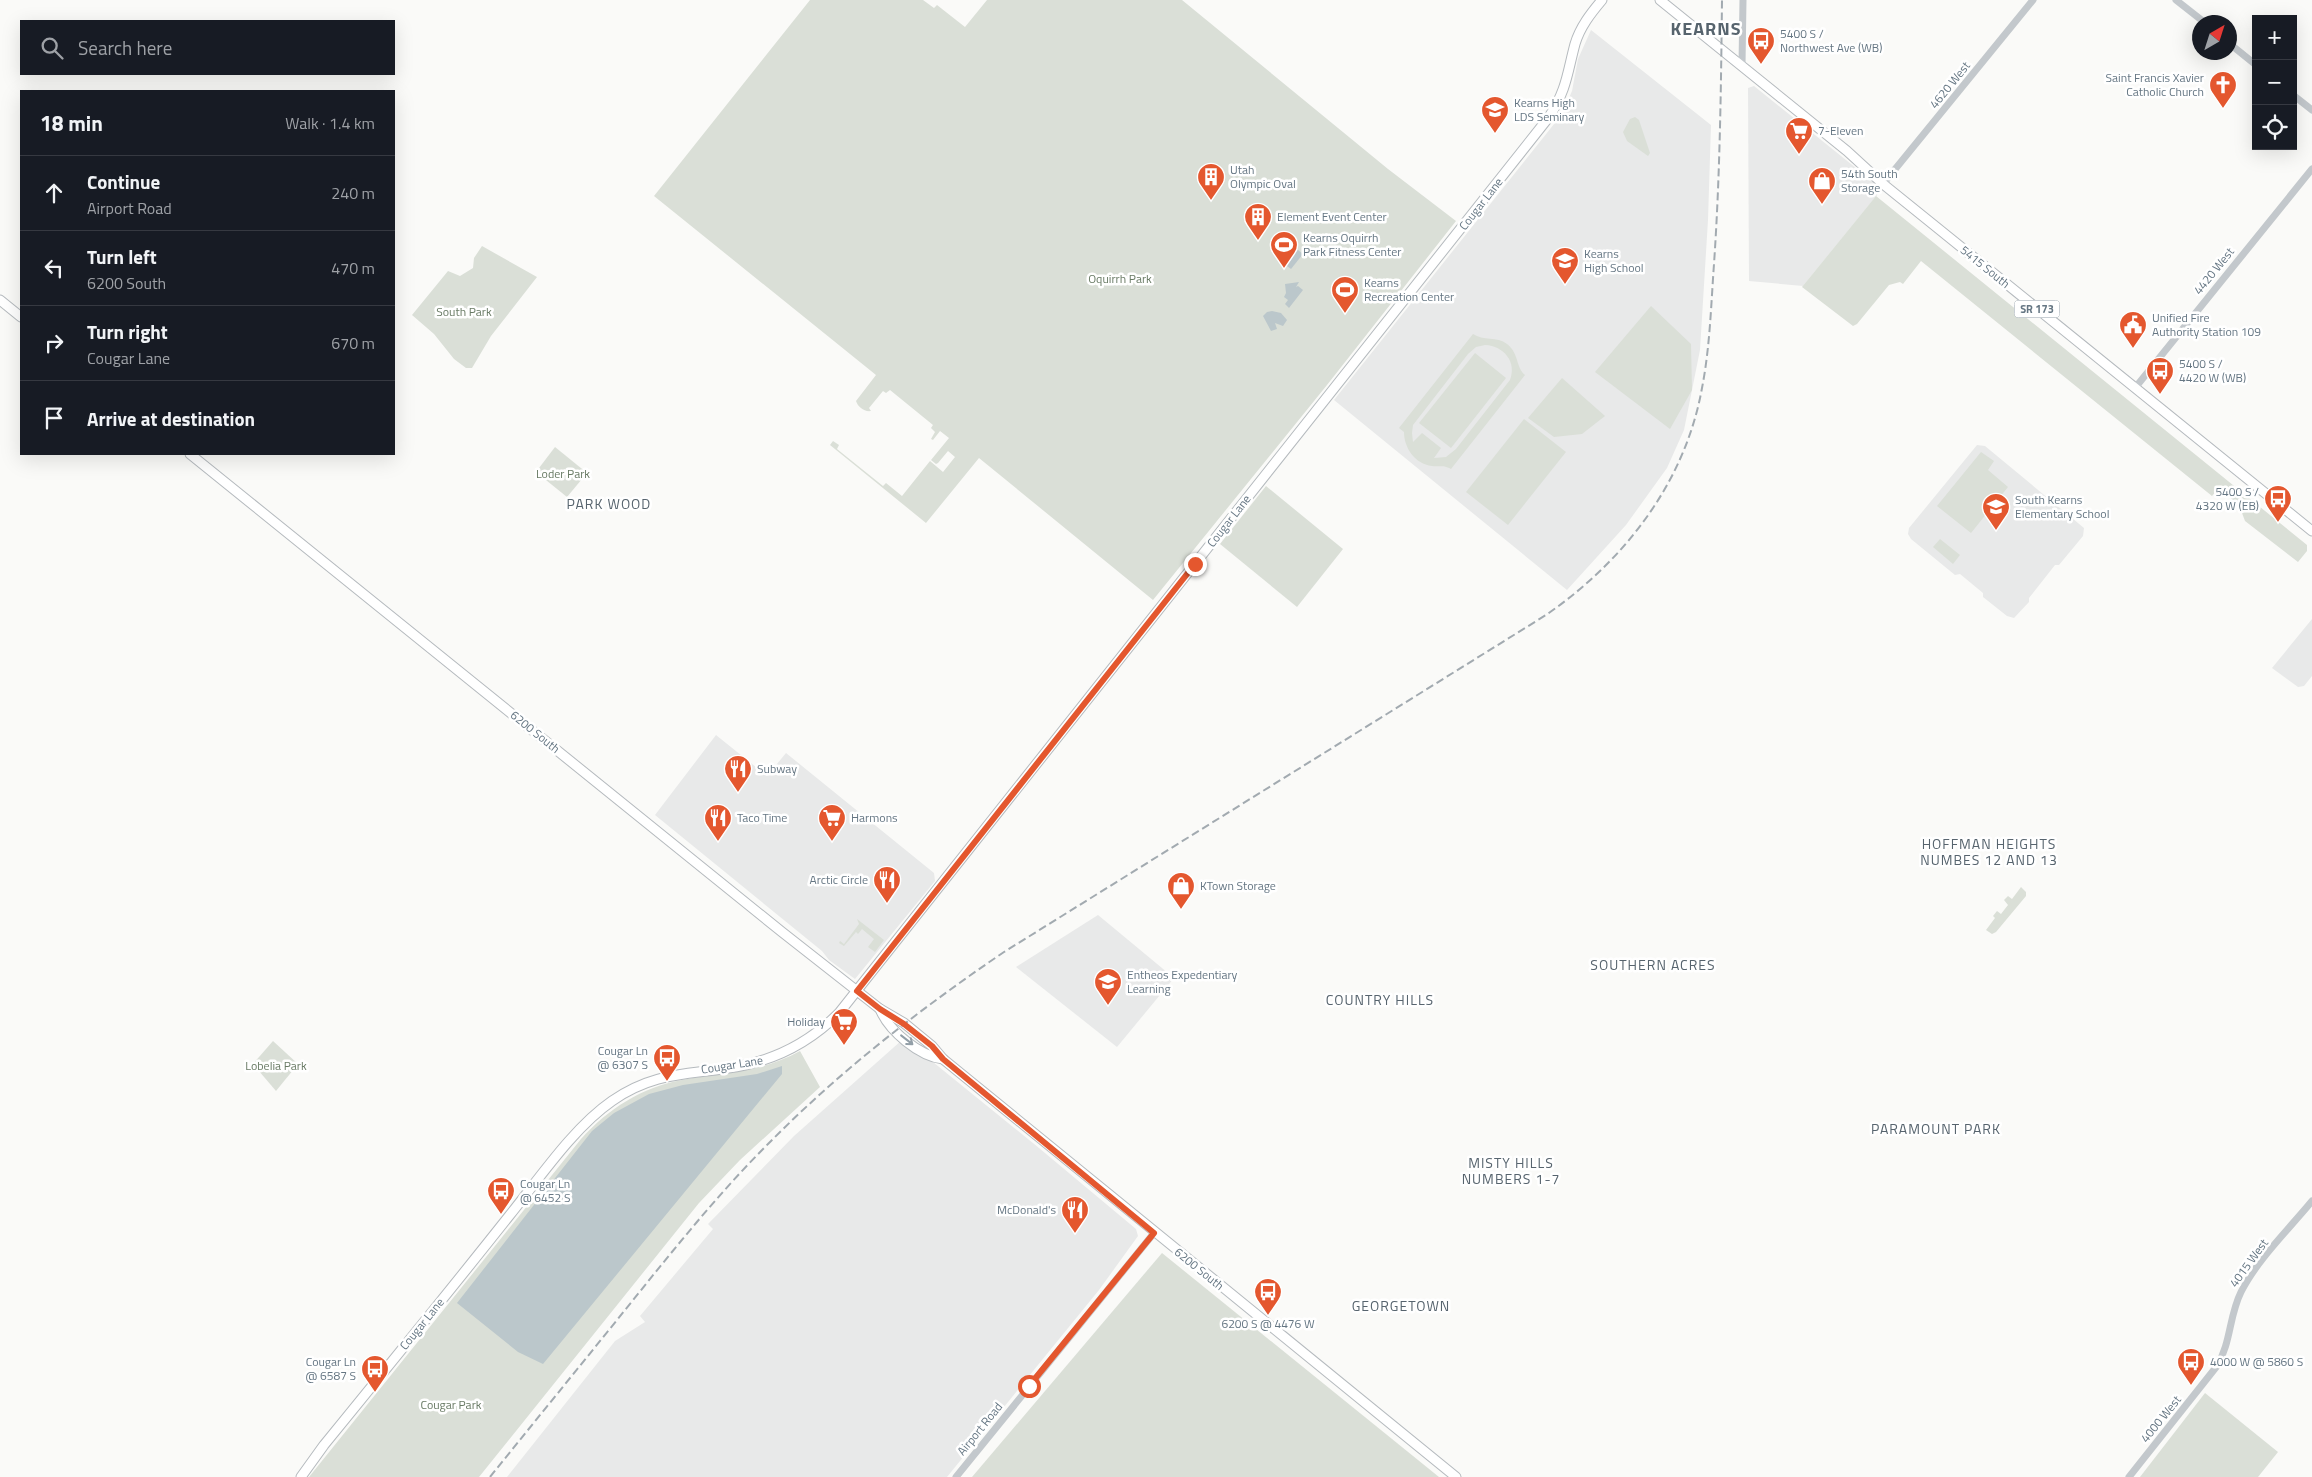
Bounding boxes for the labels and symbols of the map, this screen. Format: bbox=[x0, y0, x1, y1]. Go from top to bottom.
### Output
district label: KEARNS bbox=[1671, 15, 1741, 42]
north arrow bbox=[2192, 15, 2237, 60]
place label: 5400 S / Northwest Ave (WB) bbox=[1780, 24, 1882, 57]
bus stop icon: 5400 S / Northwest Ave (WB) bbox=[1746, 26, 1776, 65]
street label: 4620 West bbox=[1925, 56, 1975, 112]
place label: Saint Francis Xavier Catholic Church bbox=[2106, 68, 2204, 101]
church icon: Saint Francis Xavier Catholic Church bbox=[2208, 70, 2238, 109]
place label: Kearns High LDS Seminary bbox=[1514, 93, 1584, 126]
school or university icon: Kearns High LDS Seminary bbox=[1480, 95, 1510, 134]
supermarket icon: 7-Eleven bbox=[1784, 116, 1814, 155]
place label: 7-Eleven bbox=[1818, 121, 1864, 140]
place label: Utah Olympic Oval bbox=[1230, 160, 1296, 193]
building icon: Utah Olympic Oval bbox=[1196, 162, 1226, 201]
place label: 54th South Storage bbox=[1841, 164, 1898, 197]
shop icon: 54th South Storage bbox=[1807, 166, 1837, 205]
street label: Cougar Lane bbox=[1454, 173, 1507, 234]
building icon: Element Event Center bbox=[1243, 202, 1273, 241]
place label: Element Event Center bbox=[1277, 207, 1387, 226]
place label: Kearns Oquirrh Park Fitness Center bbox=[1303, 228, 1401, 261]
sports icon: Kearns Oquirrh Park Fitness Center bbox=[1269, 230, 1299, 269]
street label: 5415 South bbox=[1956, 241, 2014, 293]
street label: 4420 West bbox=[2189, 242, 2239, 298]
place label: Kearns High School bbox=[1584, 244, 1644, 277]
school or university icon: Kearns High School bbox=[1550, 246, 1580, 285]
park label: Oquirrh Park bbox=[1088, 269, 1152, 288]
place label: Kearns Recreation Center bbox=[1364, 273, 1454, 306]
sports icon: Kearns Recreation Center bbox=[1330, 275, 1360, 314]
road number: SR 173 bbox=[2014, 300, 2060, 318]
park label: South Park bbox=[436, 302, 492, 321]
place label: Unified Fire Authority Station 109 bbox=[2152, 308, 2261, 341]
public building icon: Unified Fire Authority Station 109 bbox=[2118, 310, 2148, 349]
place label: 5400 S / 4420 W (WB) bbox=[2179, 354, 2246, 387]
bus stop icon: 5400 S / 4420 W (WB) bbox=[2145, 356, 2175, 395]
park label: Loder Park bbox=[536, 464, 590, 483]
place label: 5400 S / 4320 W (EB) bbox=[2196, 482, 2259, 515]
bus stop icon: 5400 S / 4320 W (EB) bbox=[2263, 484, 2293, 523]
street label: Cougar Lane bbox=[1202, 490, 1255, 551]
place label: South Kearns Elementary School bbox=[2015, 490, 2109, 523]
school or university icon: South Kearns Elementary School bbox=[1981, 492, 2011, 531]
district label: PARK WOOD bbox=[567, 493, 651, 514]
route end bbox=[1184, 553, 1207, 576]
street label: 6200 South bbox=[506, 706, 564, 758]
restaurant icon: Subway bbox=[723, 754, 753, 793]
place label: Subway bbox=[757, 759, 797, 778]
restaurant icon: Taco Time bbox=[703, 803, 733, 842]
supermarket icon: Harmons bbox=[817, 803, 847, 842]
place label: Taco Time bbox=[737, 808, 787, 827]
place label: Harmons bbox=[851, 808, 898, 827]
district label: HOFFMAN HEIGHTS NUMBES 12 AND 13 bbox=[1920, 833, 2058, 870]
restaurant icon: Arctic Circle bbox=[872, 865, 902, 904]
place label: Arctic Circle bbox=[810, 870, 868, 889]
shop icon: KTown Storage bbox=[1166, 871, 1196, 910]
place label: KTown Storage bbox=[1200, 876, 1276, 895]
district label: SOUTHERN ACRES bbox=[1590, 954, 1716, 975]
place label: Entheos Expedentiary Learning bbox=[1127, 965, 1238, 998]
school or university icon: Entheos Expedentiary Learning bbox=[1093, 967, 1123, 1006]
district label: COUNTRY HILLS bbox=[1326, 989, 1434, 1010]
supermarket icon: Holiday bbox=[829, 1007, 859, 1046]
place label: Holiday bbox=[787, 1012, 825, 1031]
one-way arrow bbox=[900, 1034, 913, 1045]
place label: Cougar Ln @ 6307 S bbox=[598, 1041, 648, 1074]
bus stop icon: Cougar Ln @ 6307 S bbox=[652, 1043, 682, 1082]
street label: Cougar Lane bbox=[700, 1050, 764, 1079]
park label: Lobelia Park bbox=[245, 1056, 307, 1075]
district label: PARAMOUNT PARK bbox=[1871, 1118, 2001, 1139]
district label: MISTY HILLS NUMBERS 1-7 bbox=[1462, 1152, 1560, 1189]
place label: Cougar Ln @ 6452 S bbox=[520, 1174, 570, 1207]
bus stop icon: Cougar Ln @ 6452 S bbox=[486, 1176, 516, 1215]
restaurant icon: McDonald's bbox=[1060, 1195, 1090, 1234]
place label: McDonald's bbox=[997, 1200, 1056, 1219]
street label: 4015 West bbox=[2225, 1234, 2273, 1291]
street label: 6200 South bbox=[1170, 1243, 1228, 1295]
bus stop icon: 6200 S @ 4476 W bbox=[1253, 1277, 1283, 1316]
street label: Cougar Lane bbox=[395, 1293, 449, 1354]
district label: GEORGETOWN bbox=[1352, 1295, 1450, 1316]
place label: 6200 S @ 4476 W bbox=[1221, 1314, 1315, 1333]
bus stop icon: 4000 W @ 5860 S bbox=[2176, 1347, 2206, 1386]
place label: Cougar Ln @ 6587 S bbox=[306, 1352, 356, 1385]
place label: 4000 W @ 5860 S bbox=[2210, 1352, 2303, 1371]
bus stop icon: Cougar Ln @ 6587 S bbox=[360, 1354, 390, 1393]
route start bbox=[1018, 1375, 1041, 1398]
street label: 4000 West bbox=[2136, 1390, 2186, 1446]
park label: Cougar Park bbox=[420, 1395, 482, 1414]
street label: Airport Road bbox=[952, 1398, 1007, 1459]

